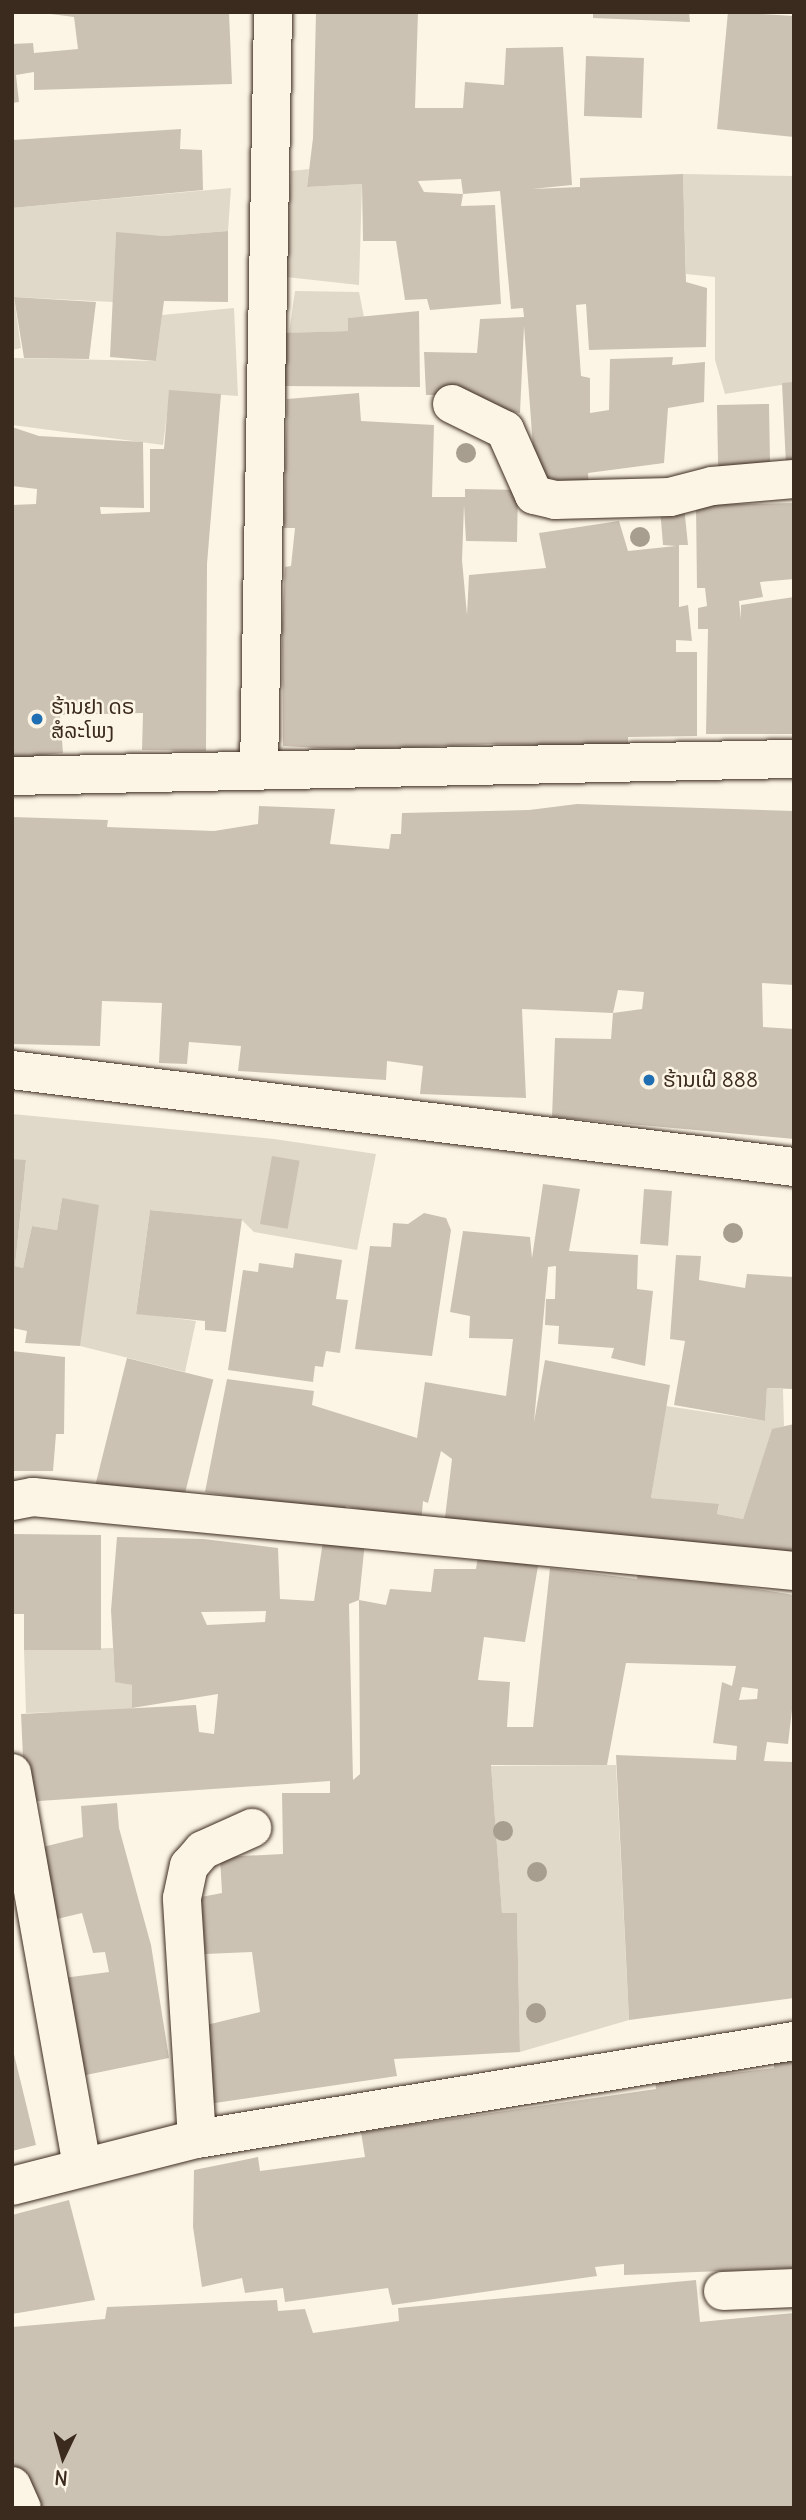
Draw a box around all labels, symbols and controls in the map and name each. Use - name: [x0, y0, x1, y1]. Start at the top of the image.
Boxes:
- place label: ຮ້ານຢາ ດຣ ສໍລະໂພງ: [51, 694, 135, 744]
- marker: ຮ້ານຢາ ດຣ ສໍລະໂພງ: [29, 711, 45, 727]
- place label: ຮ້ານເຝີ 888: [663, 1067, 758, 1093]
- marker: ຮ້ານເຝີ 888: [641, 1072, 657, 1088]
- north arrow: [28, 2422, 98, 2492]
- text: N: [54, 2465, 69, 2490]

